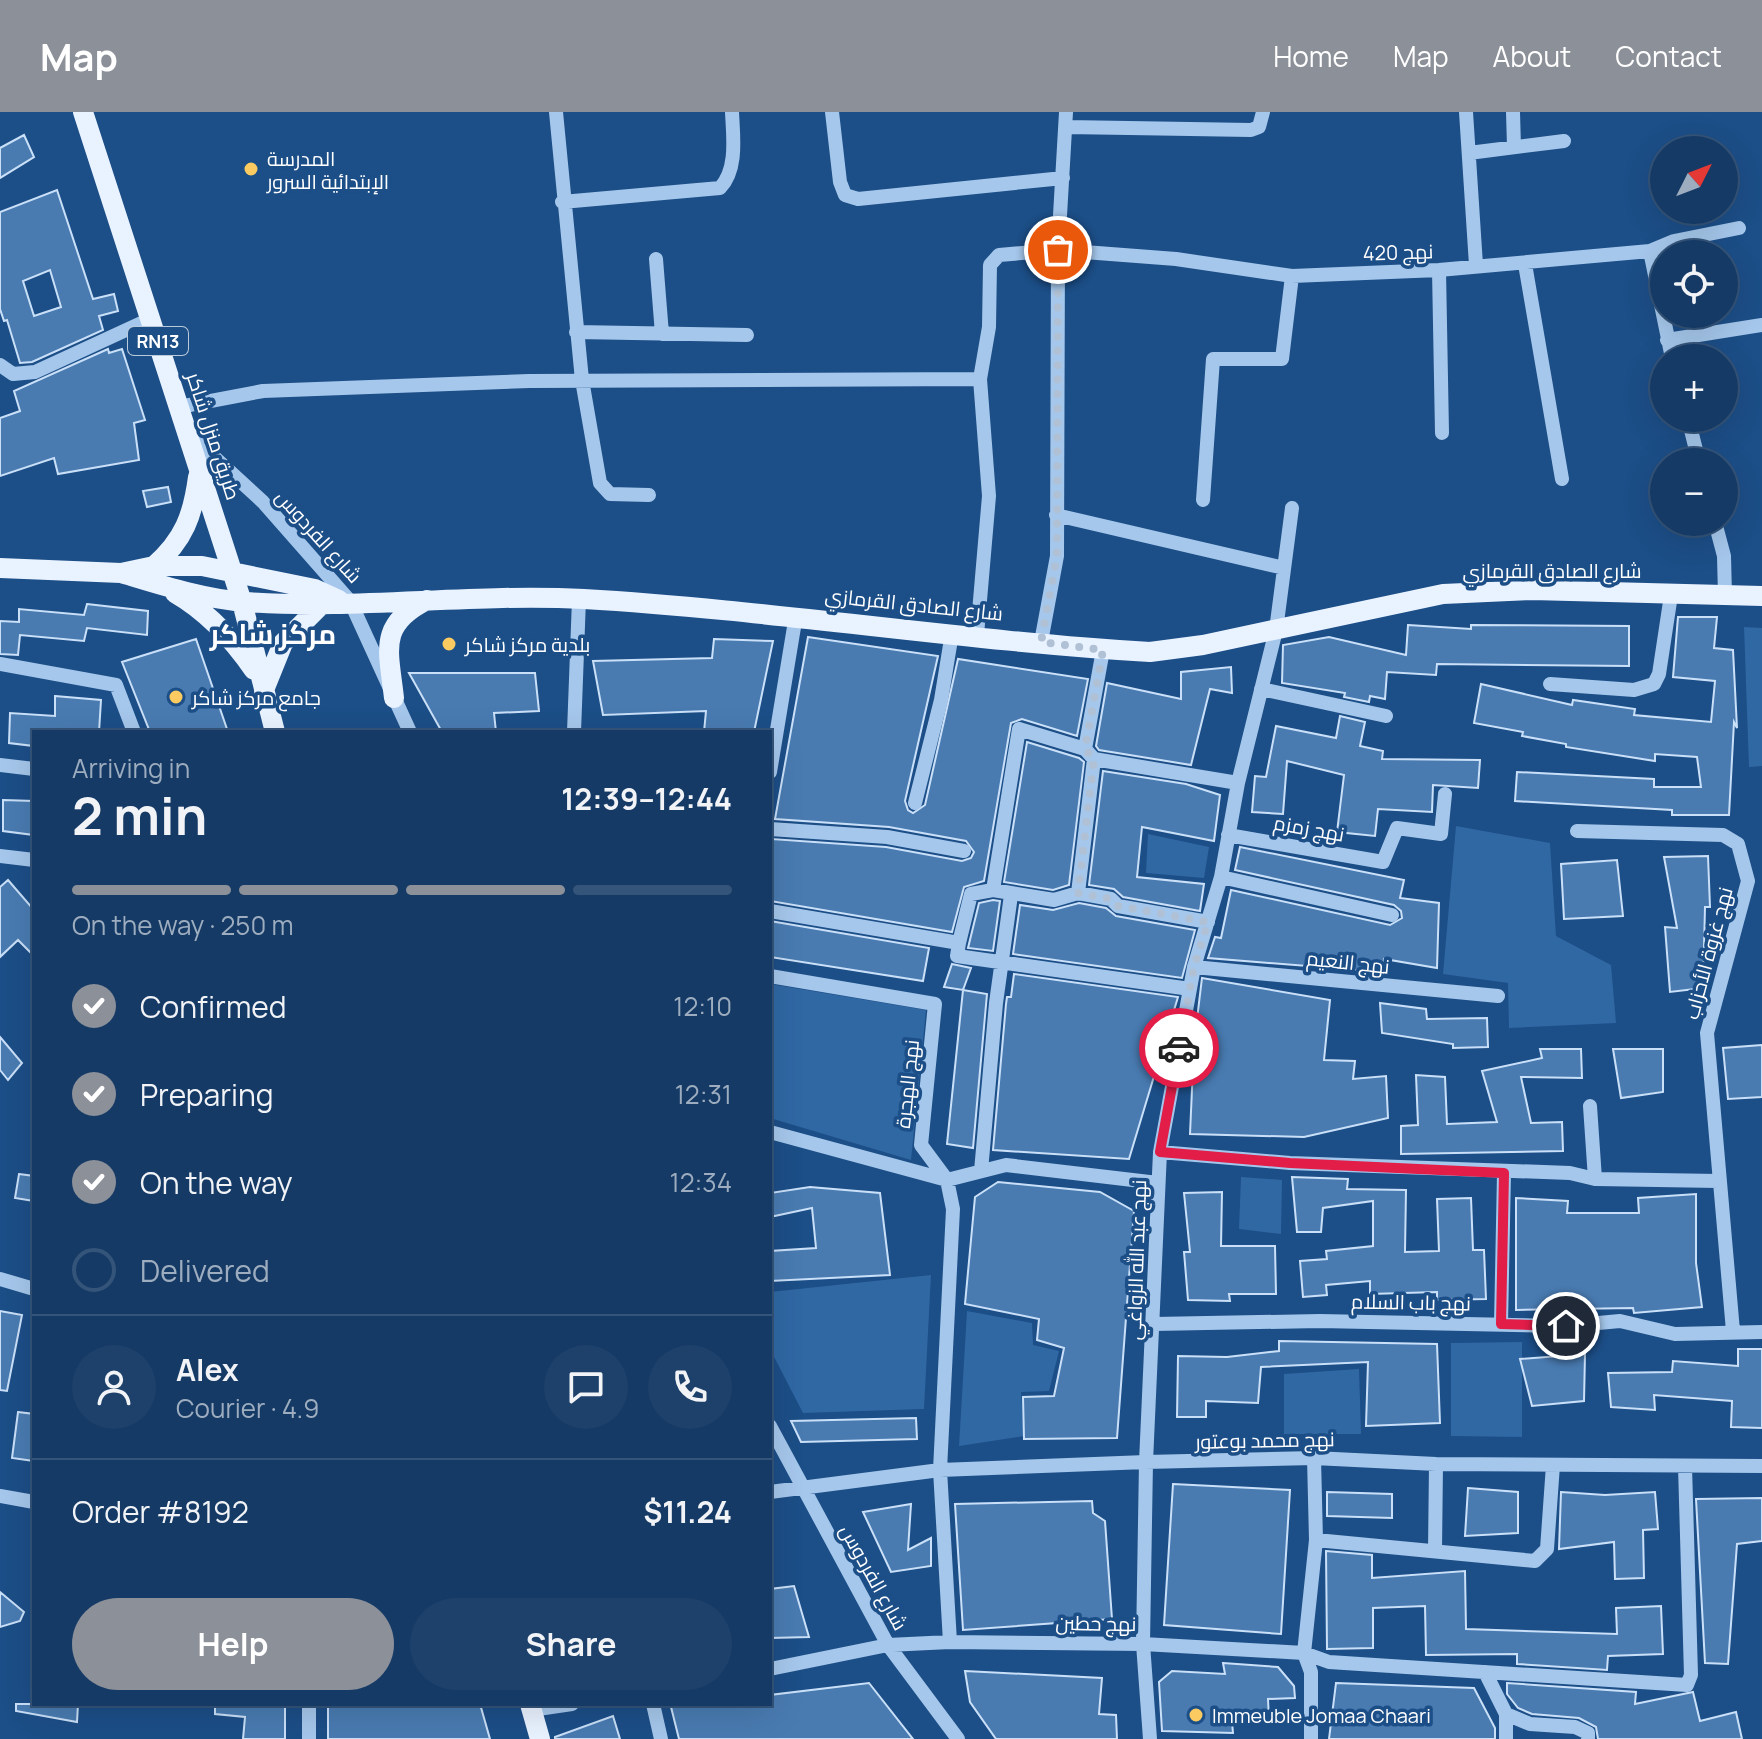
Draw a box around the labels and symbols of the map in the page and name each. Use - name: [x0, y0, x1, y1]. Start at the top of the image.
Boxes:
- north arrow: [1650, 136, 1738, 224]
- place label: المدرسة الإبتدائية السرور: [266, 145, 389, 195]
- marker: المدرسة الإبتدائية السرور: [242, 160, 260, 178]
- pin: [1024, 216, 1092, 284]
- street label: نهج 420: [1362, 237, 1434, 268]
- road number: RN13: [128, 327, 188, 355]
- street label: طريق منزل شاكر: [180, 368, 247, 503]
- street label: شارع الفردوس: [269, 483, 368, 589]
- street label: شارع الصادق القرمازي: [1462, 557, 1642, 587]
- street label: شارع الصادق القرمازي: [823, 581, 1004, 630]
- district label: مركز شاكر: [209, 614, 336, 652]
- place label: بلدية مركز شاكر: [464, 631, 590, 658]
- marker: بلدية مركز شاكر: [440, 635, 458, 653]
- place label: جامع مركز شاكر: [191, 684, 321, 712]
- marker: جامع مركز شاكر: [167, 688, 185, 706]
- street label: نهج زمزم: [1271, 808, 1347, 849]
- street label: نهج غزوة الأحزاب: [1677, 884, 1740, 1022]
- street label: نهج النعيم: [1305, 944, 1391, 981]
- courier: [1139, 1008, 1219, 1088]
- street label: نهج الهجرة: [889, 1038, 926, 1130]
- street label: نهج عبد الله الزواغي: [1120, 1179, 1155, 1341]
- street label: نهج باب السلام: [1351, 1287, 1471, 1318]
- pin: [1532, 1292, 1600, 1360]
- street label: نهج محمد بوعتور: [1194, 1425, 1335, 1456]
- street label: شارع الفردوس: [833, 1519, 914, 1635]
- street label: نهج حطين: [1055, 1609, 1137, 1638]
- place label: Immeuble Jomaa Chaari: [1212, 1702, 1431, 1729]
- marker: Immeuble Jomaa Chaari: [1187, 1706, 1205, 1724]

